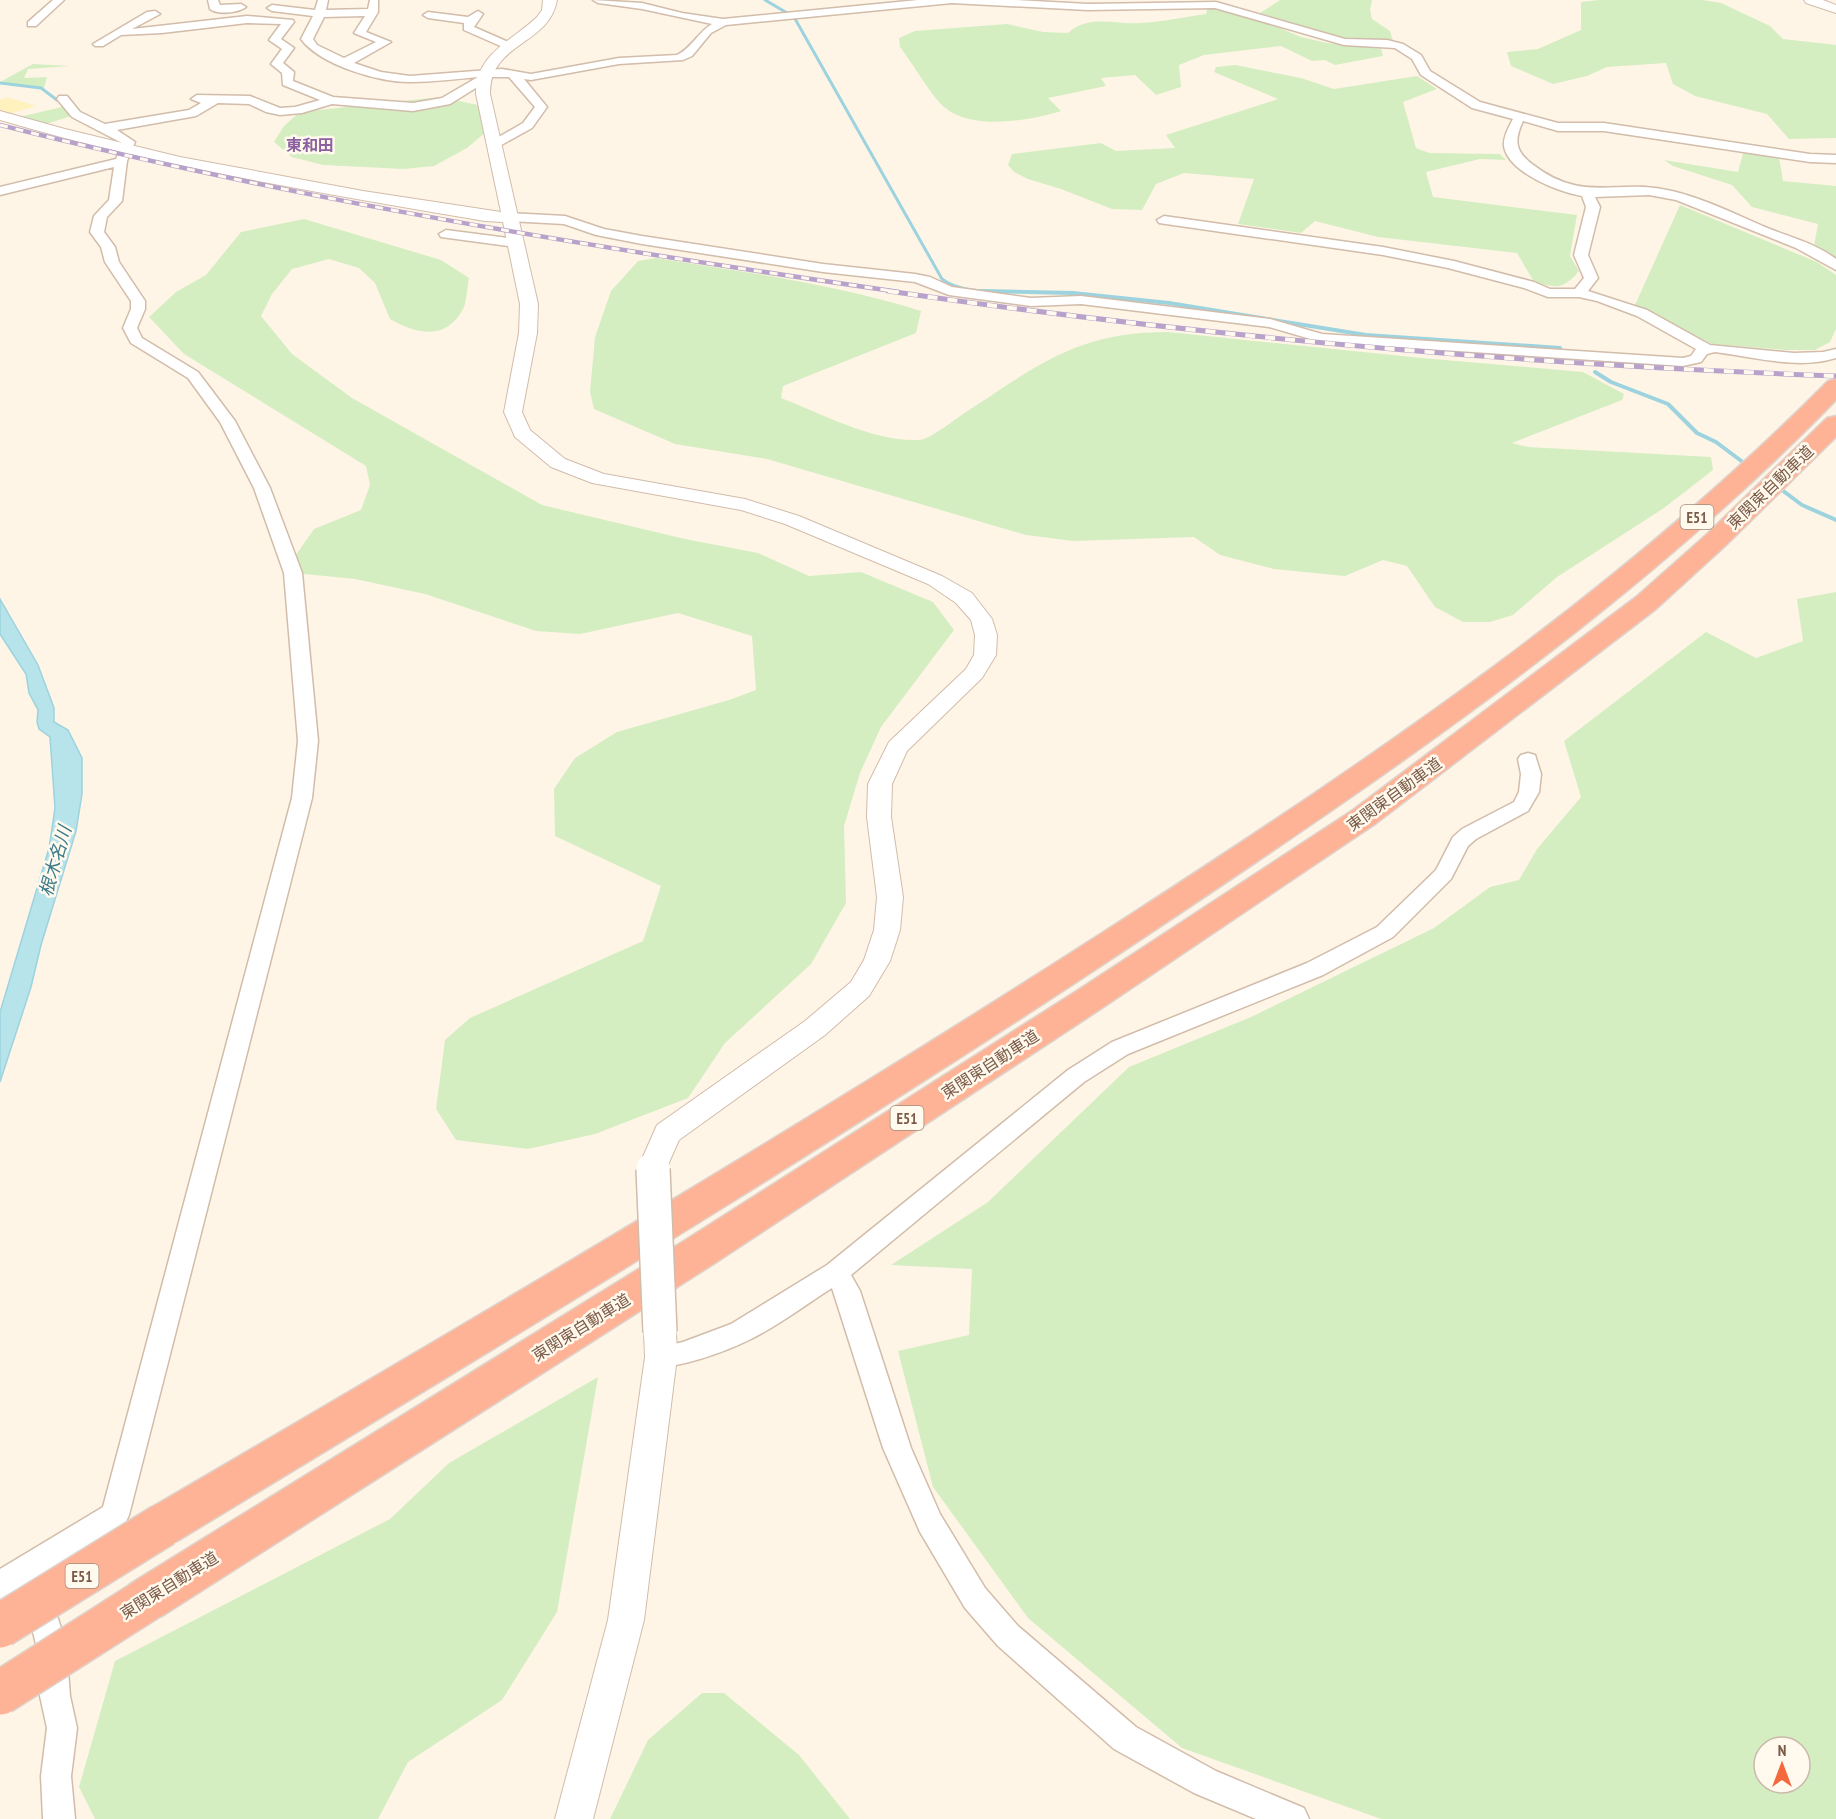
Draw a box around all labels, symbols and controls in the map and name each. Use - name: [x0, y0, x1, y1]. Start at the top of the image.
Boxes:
- district label: 東和田: [286, 135, 334, 155]
- street label: 東関東自動車道: [1723, 441, 1817, 533]
- road number: E51: [1680, 505, 1714, 529]
- street label: 東関東自動車道: [1343, 753, 1445, 835]
- water label: 根木名川: [34, 821, 77, 899]
- street label: 東関東自動車道: [938, 1025, 1042, 1103]
- road number: E51: [890, 1106, 924, 1130]
- street label: 東関東自動車道: [528, 1289, 634, 1365]
- street label: 東関東自動車道: [116, 1547, 222, 1623]
- road number: E51: [66, 1564, 98, 1588]
- north arrow: [1752, 1735, 1812, 1795]
- text: N: [1778, 1740, 1786, 1760]

